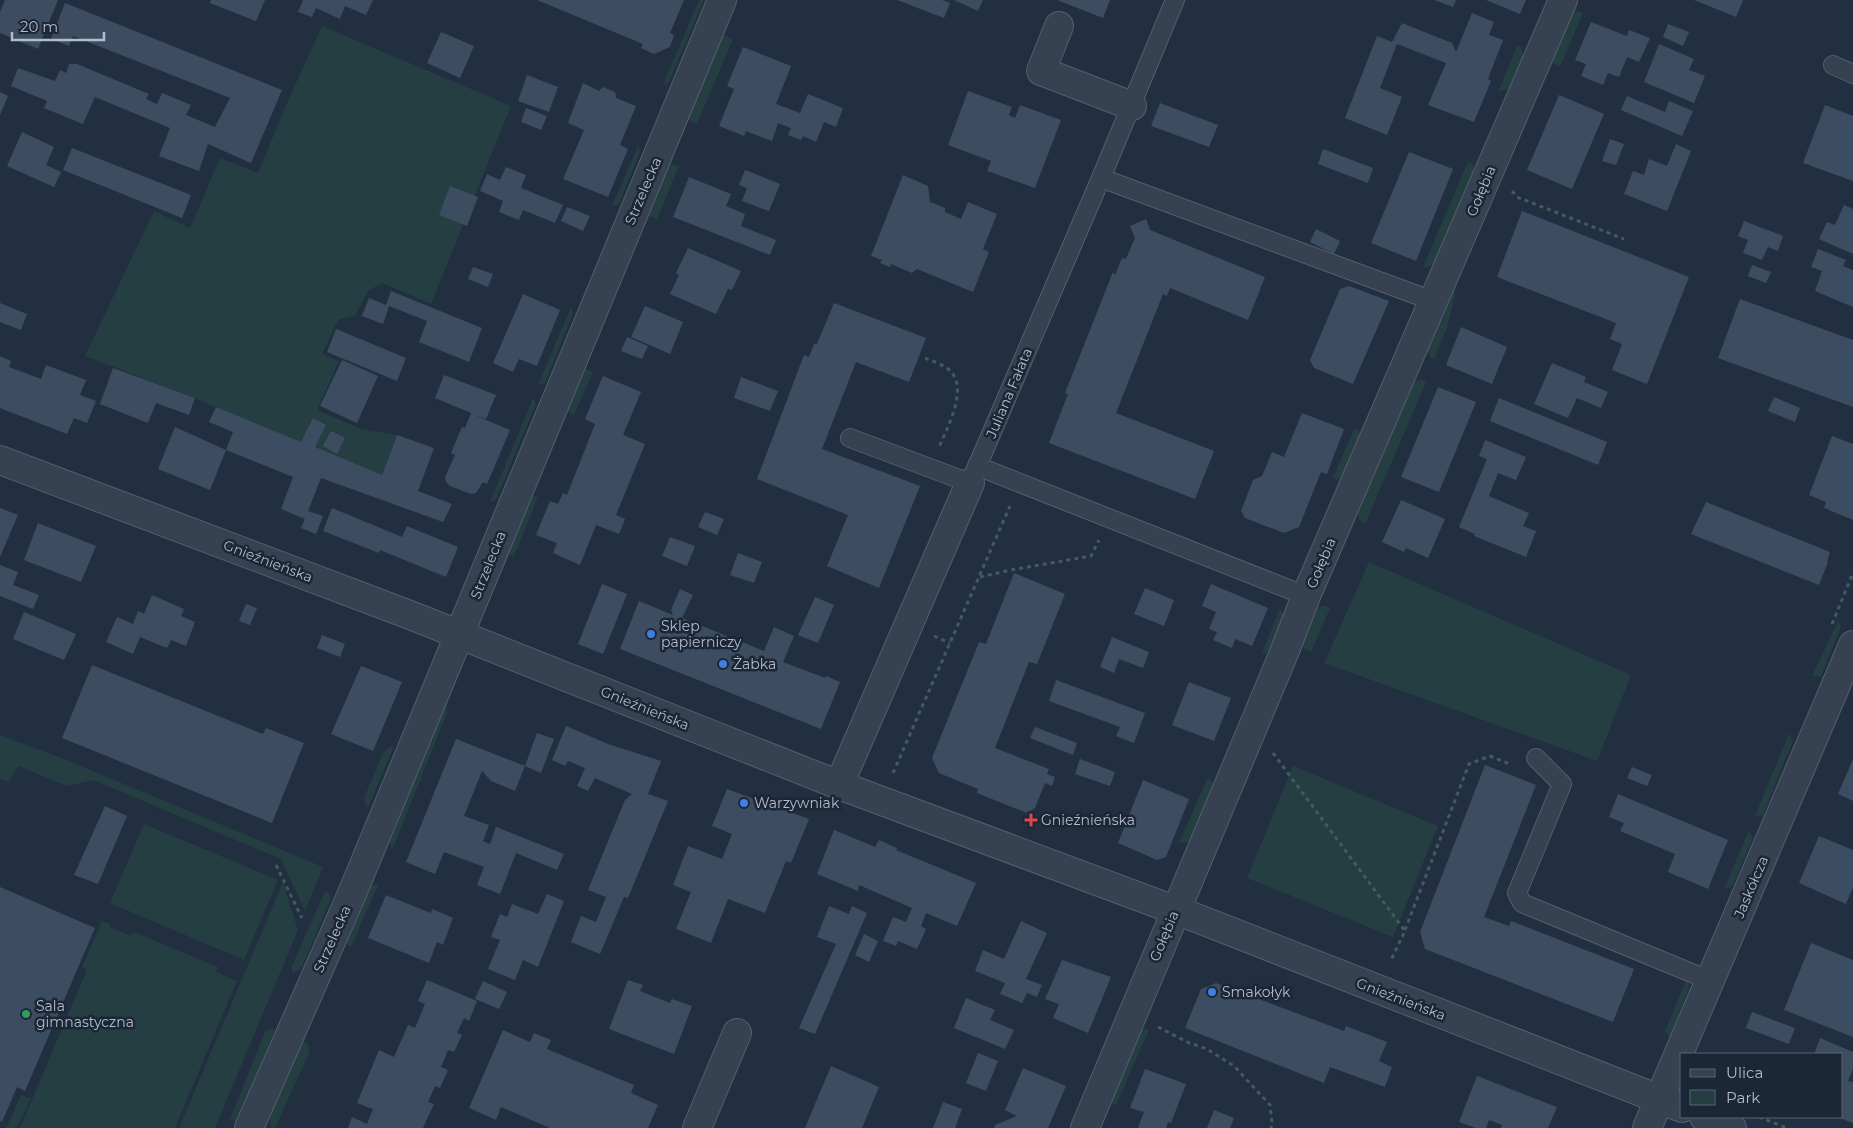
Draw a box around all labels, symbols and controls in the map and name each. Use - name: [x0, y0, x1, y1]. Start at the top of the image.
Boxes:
- scale bar: [12, 10, 105, 42]
- text: 20 m: [20, 17, 58, 36]
- street label: Strzelecka: [621, 154, 665, 228]
- street label: Gołębia: [1462, 163, 1500, 219]
- street label: Juliana Fałata: [982, 345, 1036, 442]
- street label: Strzelecka: [466, 528, 510, 602]
- street label: Gołębia: [1302, 535, 1340, 591]
- street label: Gnieźnieńska: [221, 536, 315, 586]
- place label: Sklep papierniczy: [661, 617, 742, 651]
- marker: Sklep papierniczy: [645, 628, 657, 640]
- place label: Żabka: [733, 655, 776, 673]
- marker: Żabka: [717, 658, 729, 670]
- street label: Gnieźnieńska: [598, 682, 692, 734]
- place label: Warzywniak: [754, 794, 840, 812]
- marker: Warzywniak: [738, 797, 750, 809]
- place label: Gnieźnieńska: [1041, 811, 1135, 829]
- marker: Gnieźnieńska: [1025, 814, 1037, 826]
- street label: Jaskółcza: [1729, 853, 1772, 922]
- street label: Strzelecka: [309, 903, 355, 975]
- street label: Gołębia: [1145, 908, 1183, 964]
- street label: Gnieźnieńska: [1354, 974, 1448, 1024]
- place label: Smakołyk: [1222, 983, 1291, 1001]
- marker: Smakołyk: [1206, 986, 1218, 998]
- place label: Sala gimnastyczna: [36, 997, 134, 1031]
- marker: Sala gimnastyczna: [20, 1008, 32, 1020]
- legend: [1680, 1053, 1843, 1118]
- text: Ulica: [1726, 1063, 1763, 1082]
- text: Park: [1726, 1088, 1760, 1107]

